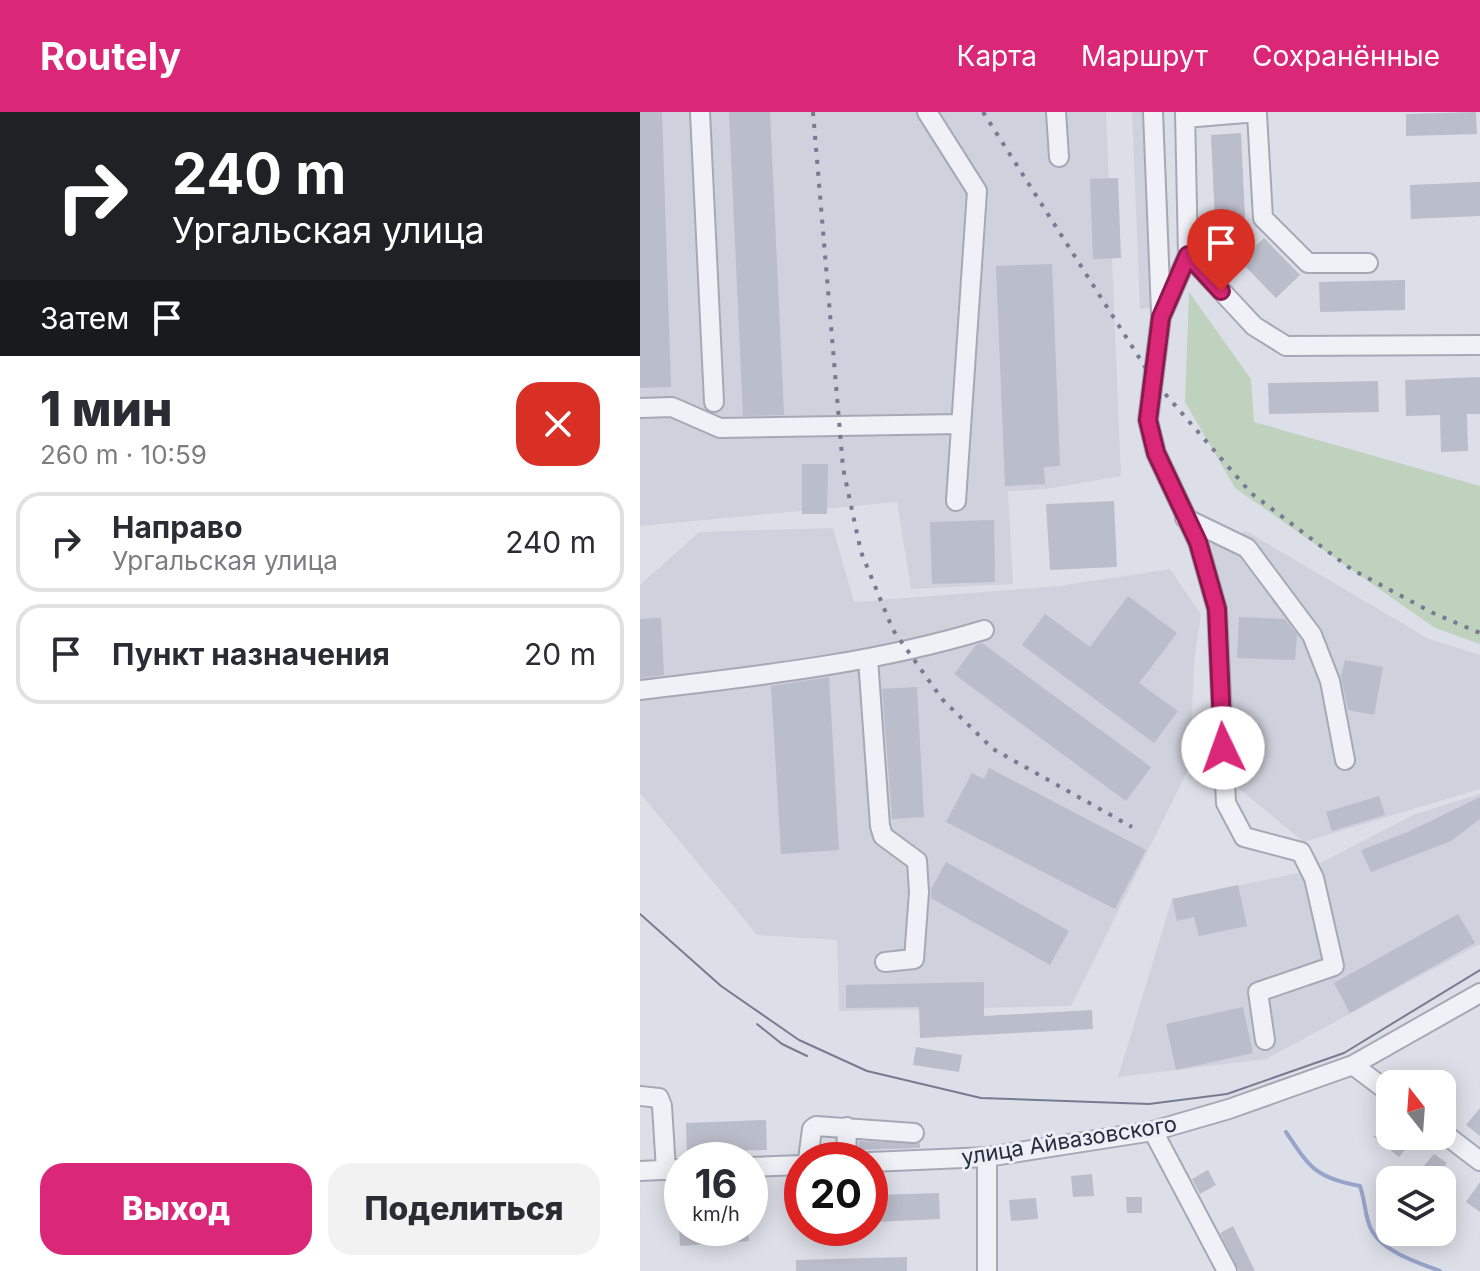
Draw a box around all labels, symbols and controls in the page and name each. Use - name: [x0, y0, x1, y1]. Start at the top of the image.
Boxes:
- text: Routely: [40, 33, 181, 79]
- text: Карта: [957, 39, 1037, 73]
- text: Маршрут: [1081, 39, 1208, 73]
- text: Сохранённые: [1252, 39, 1440, 73]
- text: 240 m: [172, 140, 346, 208]
- icon: right: [40, 144, 144, 248]
- text: Ургальская улица: [172, 208, 485, 252]
- pin: [1187, 209, 1255, 291]
- icon: arrive: [1199, 221, 1243, 265]
- icon: arrive: [145, 296, 189, 340]
- text: Затем: [40, 300, 129, 336]
- text: 1 мин: [40, 379, 172, 438]
- button: close: [516, 382, 600, 466]
- text: 260 m · 10:59: [40, 439, 207, 470]
- text: Направо: [112, 509, 243, 545]
- icon: right: [44, 520, 88, 564]
- text: 240 m: [505, 524, 596, 560]
- text: Ургальская улица: [112, 545, 338, 576]
- icon: arrive: [44, 632, 88, 676]
- text: Пункт назначения: [112, 636, 390, 672]
- text: 20 m: [524, 636, 596, 672]
- position arrow: [1181, 706, 1265, 790]
- north arrow: [1376, 1070, 1456, 1150]
- map controls: [1376, 1070, 1456, 1246]
- street label: улица Айвазовского: [959, 1110, 1179, 1170]
- speed limit sign: 20: [784, 1142, 888, 1246]
- text: 16: [694, 1159, 738, 1208]
- button: Выход: [40, 1163, 312, 1255]
- button: Поделиться: [328, 1163, 600, 1255]
- button: layers: [1376, 1166, 1456, 1246]
- text: km/h: [692, 1202, 740, 1226]

